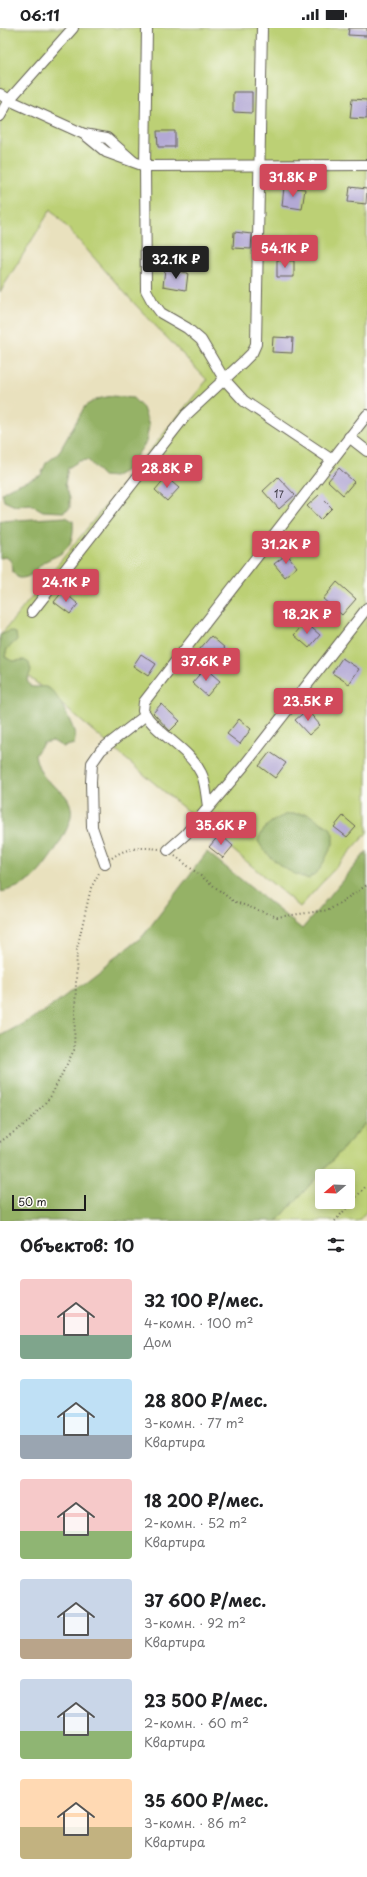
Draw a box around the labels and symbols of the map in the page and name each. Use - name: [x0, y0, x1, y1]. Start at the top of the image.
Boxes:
- pin: 31.8K ₽: [256, 164, 330, 198]
- pin: 54.1K ₽: [248, 235, 322, 269]
- pin: 32.1K ₽: [139, 246, 213, 280]
- pin: 28.8K ₽: [130, 455, 204, 489]
- house number: 17: [274, 486, 285, 501]
- pin: 31.2K ₽: [249, 531, 323, 565]
- pin: 24.1K ₽: [29, 569, 103, 603]
- pin: 18.2K ₽: [270, 601, 344, 635]
- pin: 37.6K ₽: [169, 648, 243, 682]
- pin: 23.5K ₽: [271, 688, 345, 722]
- pin: 35.6K ₽: [184, 812, 258, 846]
- north arrow: [315, 1169, 355, 1209]
- scale bar: [12, 1193, 86, 1212]

